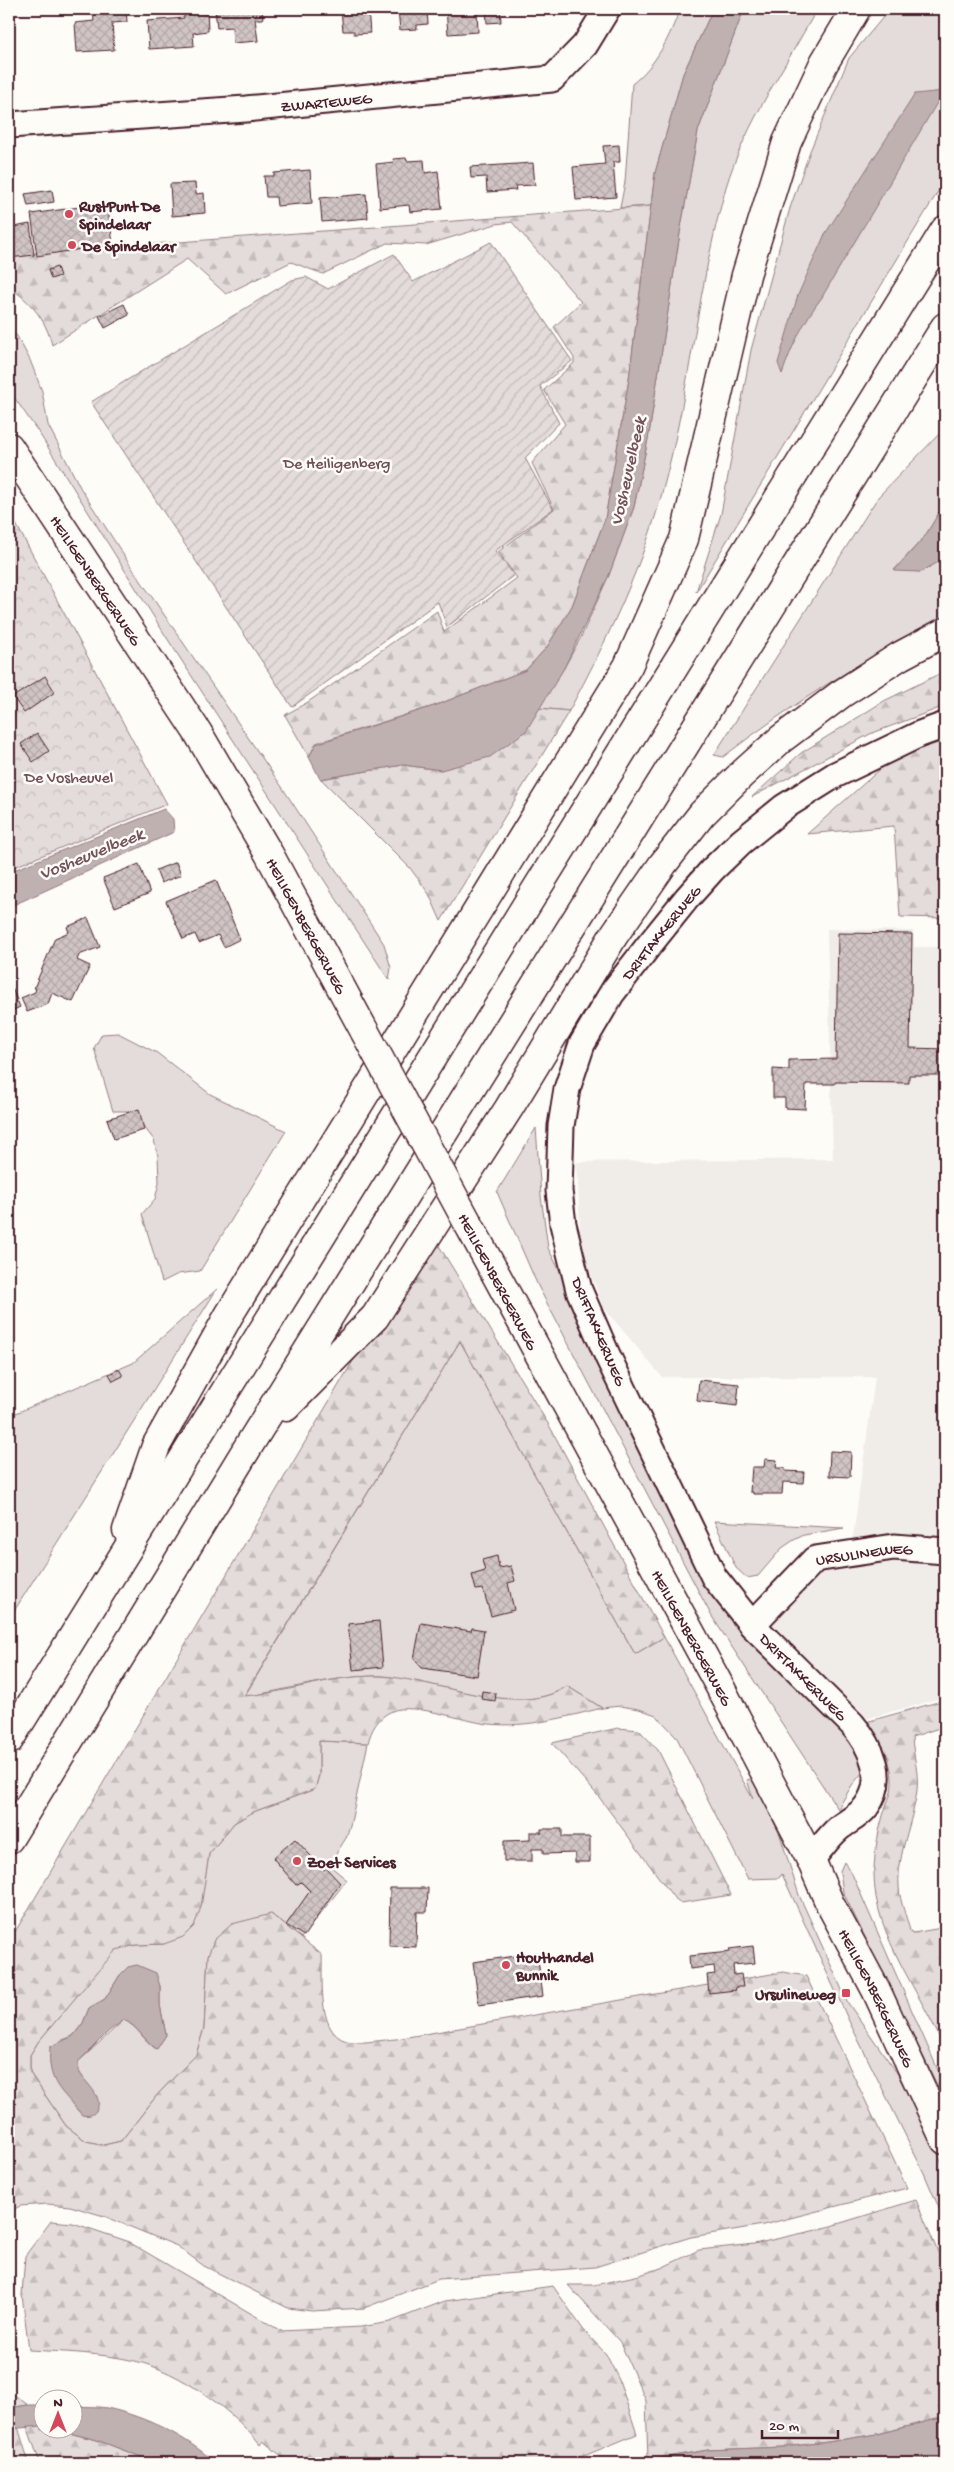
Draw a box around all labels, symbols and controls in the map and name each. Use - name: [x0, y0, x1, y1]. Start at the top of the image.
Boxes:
- street label: ZWARTEWEG: [280, 91, 374, 119]
- place label: RustPunt De Spindelaar: [78, 199, 161, 236]
- marker: RustPunt De Spindelaar: [63, 208, 75, 220]
- marker: De Spindelaar: [66, 239, 78, 251]
- place label: De Spindelaar: [80, 239, 178, 258]
- water label: Vosheuvelbeek: [607, 413, 653, 528]
- park label: De Heiligenberg: [283, 456, 390, 475]
- street label: HEILIGENBERGERWEG: [44, 513, 144, 651]
- park label: De Vosheuvel: [24, 770, 113, 789]
- water label: Vosheuvelbeek: [37, 824, 149, 886]
- street label: HEILIGENBERGERWEG: [260, 856, 349, 999]
- street label: DRIFTAKKERWEG: [619, 882, 707, 986]
- street label: HEILIGENBERGERWEG: [452, 1211, 540, 1355]
- street label: DRIFTAKKERWEG: [565, 1274, 629, 1390]
- street label: URSULINEWEG: [815, 1541, 914, 1572]
- street label: HEILIGENBERGERWEG: [645, 1568, 735, 1711]
- street label: DRIFTAKKERWEG: [753, 1630, 850, 1727]
- marker: Zoet Services: [291, 1855, 303, 1867]
- place label: Zoet Services: [307, 1855, 397, 1874]
- street label: HEILIGENBERGERWEG: [832, 1927, 917, 2072]
- place label: Houthandel Bunnik: [515, 1950, 594, 1987]
- marker: Houthandel Bunnik: [500, 1959, 512, 1971]
- place label: Ursulineweg: [755, 1987, 836, 2006]
- marker: Ursulineweg: [840, 1987, 852, 1999]
- north arrow: [32, 2390, 82, 2440]
- text: N: [53, 2395, 63, 2412]
- scale bar: [762, 2407, 838, 2439]
- text: 20 m: [769, 2418, 799, 2436]

